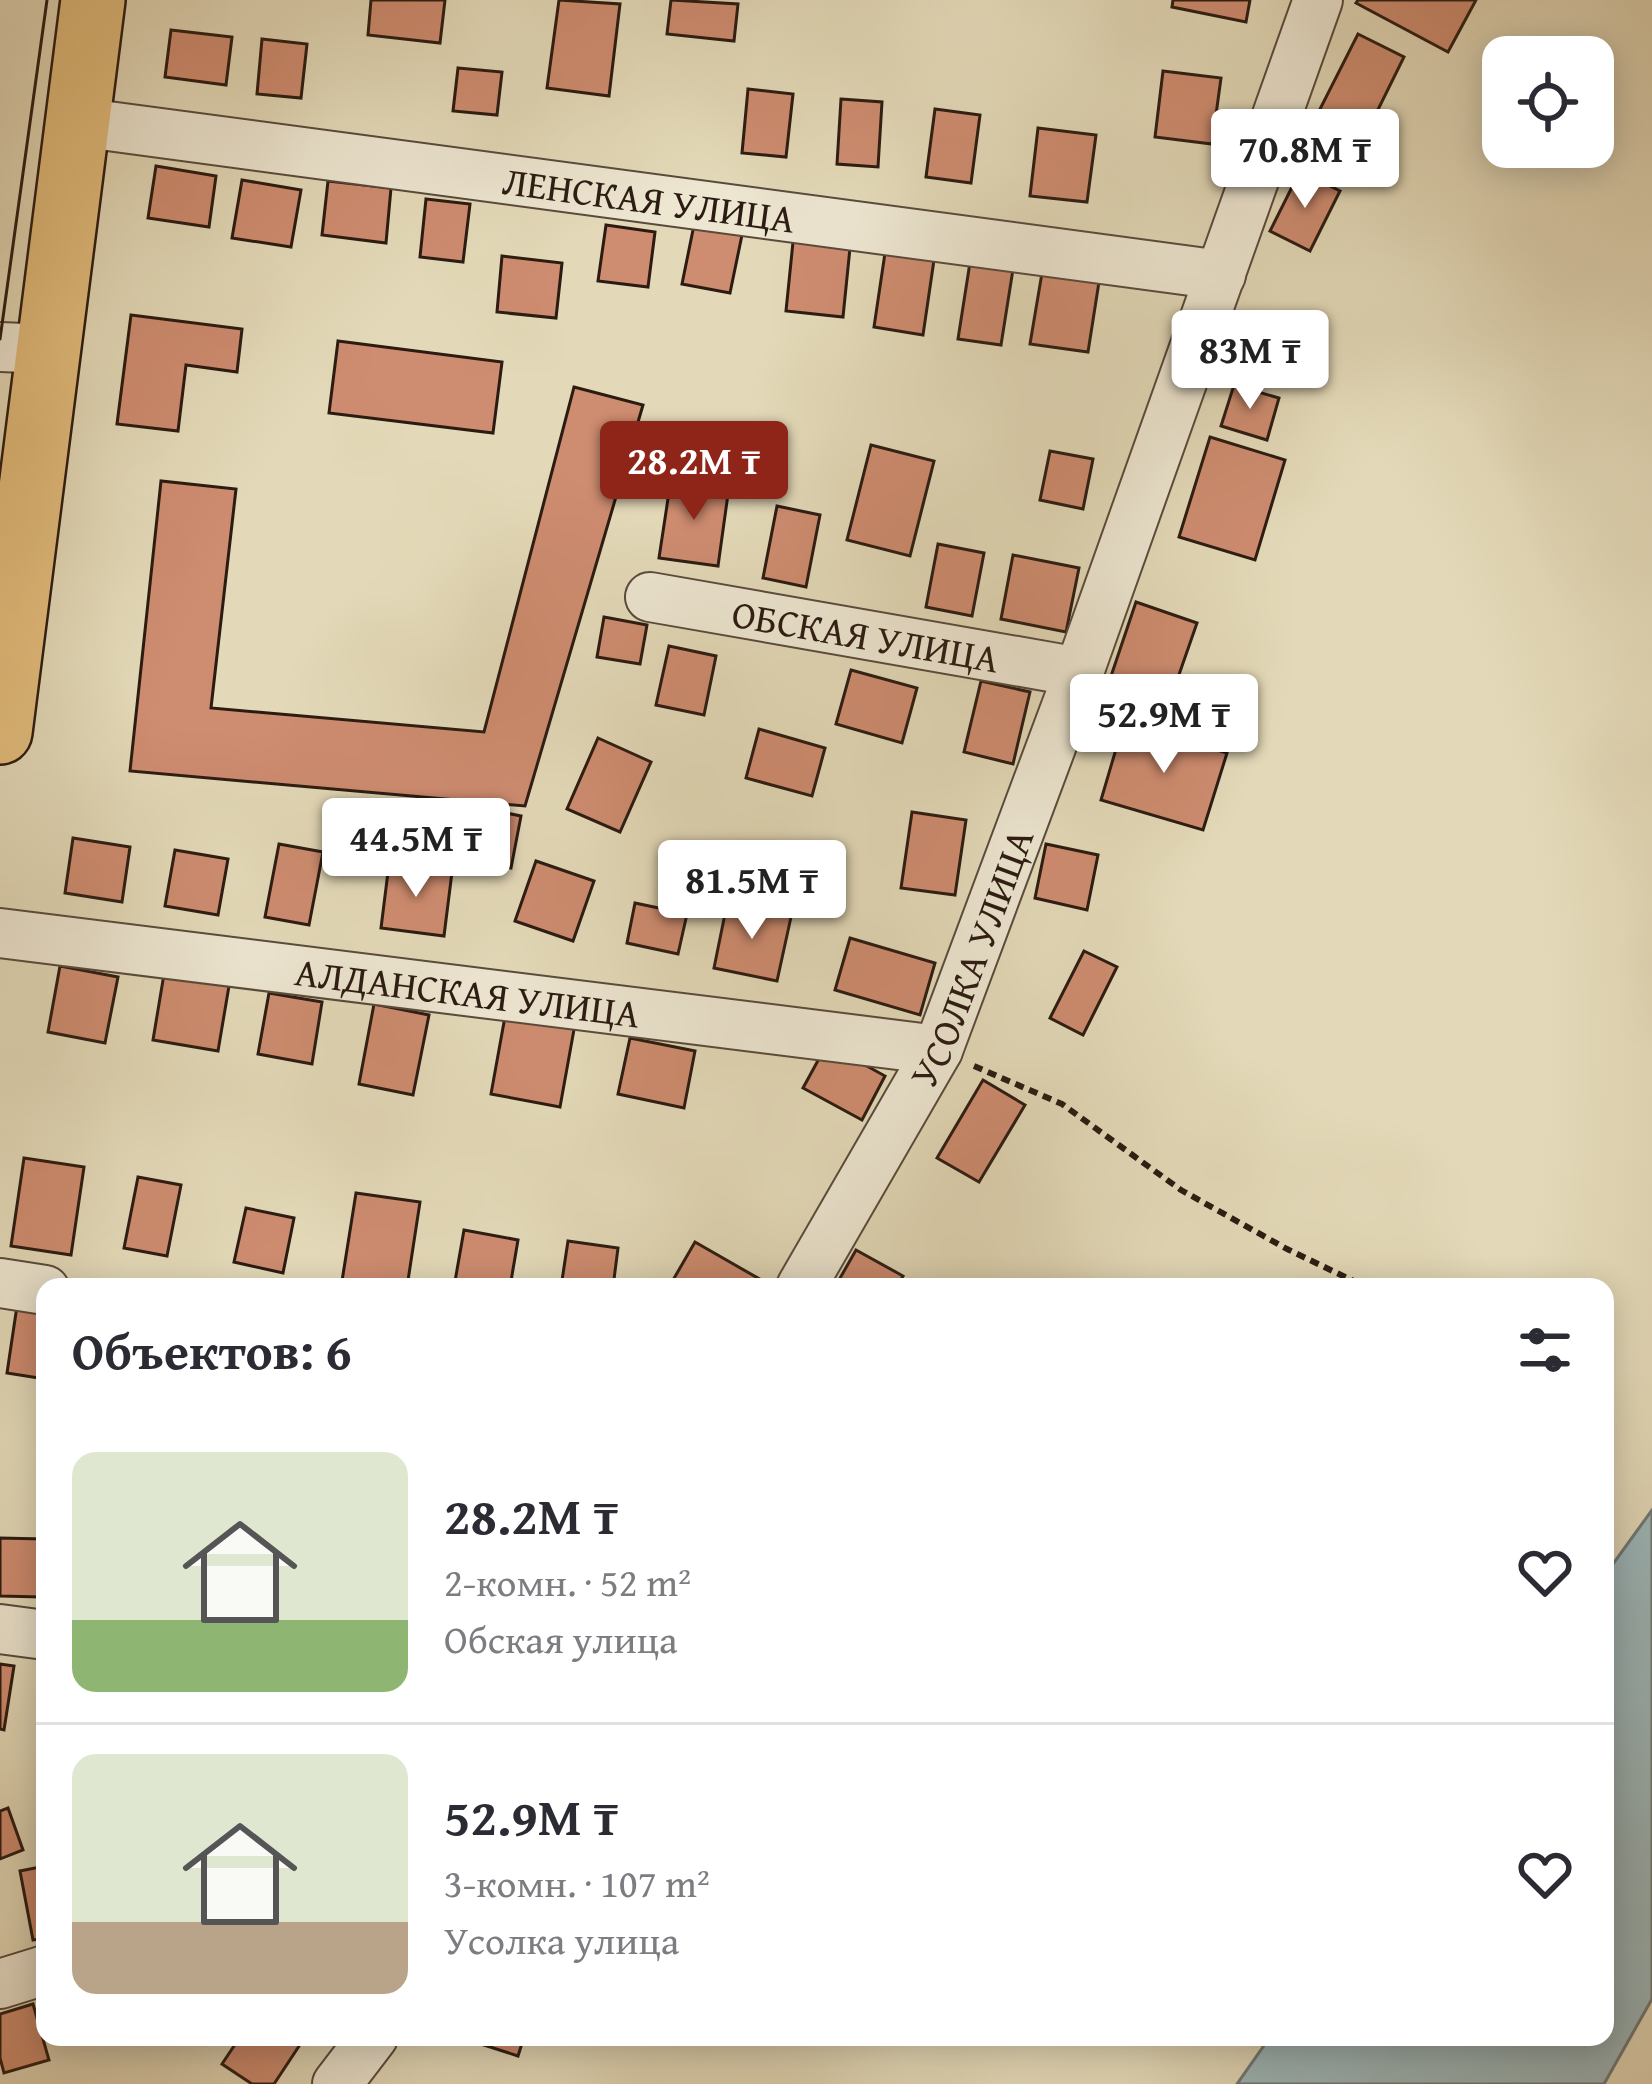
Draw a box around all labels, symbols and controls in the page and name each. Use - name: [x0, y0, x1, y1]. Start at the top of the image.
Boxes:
- map controls: [1482, 36, 1614, 168]
- button: locate: [1482, 36, 1614, 168]
- pin: 70.8M ₸: [1194, 109, 1416, 211]
- text: 70.8M ₸: [1238, 119, 1372, 176]
- street label: ЛЕНСКАЯ УЛИЦА: [499, 151, 799, 246]
- pin: 83M ₸: [1166, 310, 1334, 412]
- text: 83M ₸: [1199, 320, 1301, 377]
- pin: 28.2M ₸: [583, 421, 805, 523]
- text: 28.2M ₸: [627, 431, 761, 488]
- street label: ОБСКАЯ УЛИЦА: [728, 583, 1004, 686]
- pin: 52.9M ₸: [1053, 674, 1275, 776]
- text: 52.9M ₸: [1097, 684, 1231, 741]
- pin: 44.5M ₸: [305, 798, 527, 900]
- text: 44.5M ₸: [349, 808, 483, 865]
- street label: УСОЛКА УЛИЦА: [894, 820, 1047, 1097]
- pin: 81.5M ₸: [641, 840, 863, 942]
- text: 81.5M ₸: [685, 850, 819, 907]
- street label: АЛДАНСКАЯ УЛИЦА: [292, 942, 643, 1041]
- text: Объектов: 6: [72, 1313, 352, 1388]
- icon: filters: [1512, 1317, 1578, 1383]
- text: 28.2M ₸: [444, 1478, 619, 1553]
- icon: home: [168, 1500, 312, 1644]
- icon: heart: [1512, 1539, 1578, 1605]
- text: 2-комн. · 52 m²: [444, 1553, 691, 1610]
- text: Обская улица: [444, 1610, 678, 1667]
- text: 52.9M ₸: [444, 1779, 619, 1854]
- icon: home: [168, 1802, 312, 1946]
- icon: heart: [1512, 1841, 1578, 1907]
- text: 3-комн. · 107 m²: [444, 1854, 710, 1911]
- text: Усолка улица: [444, 1911, 679, 1968]

